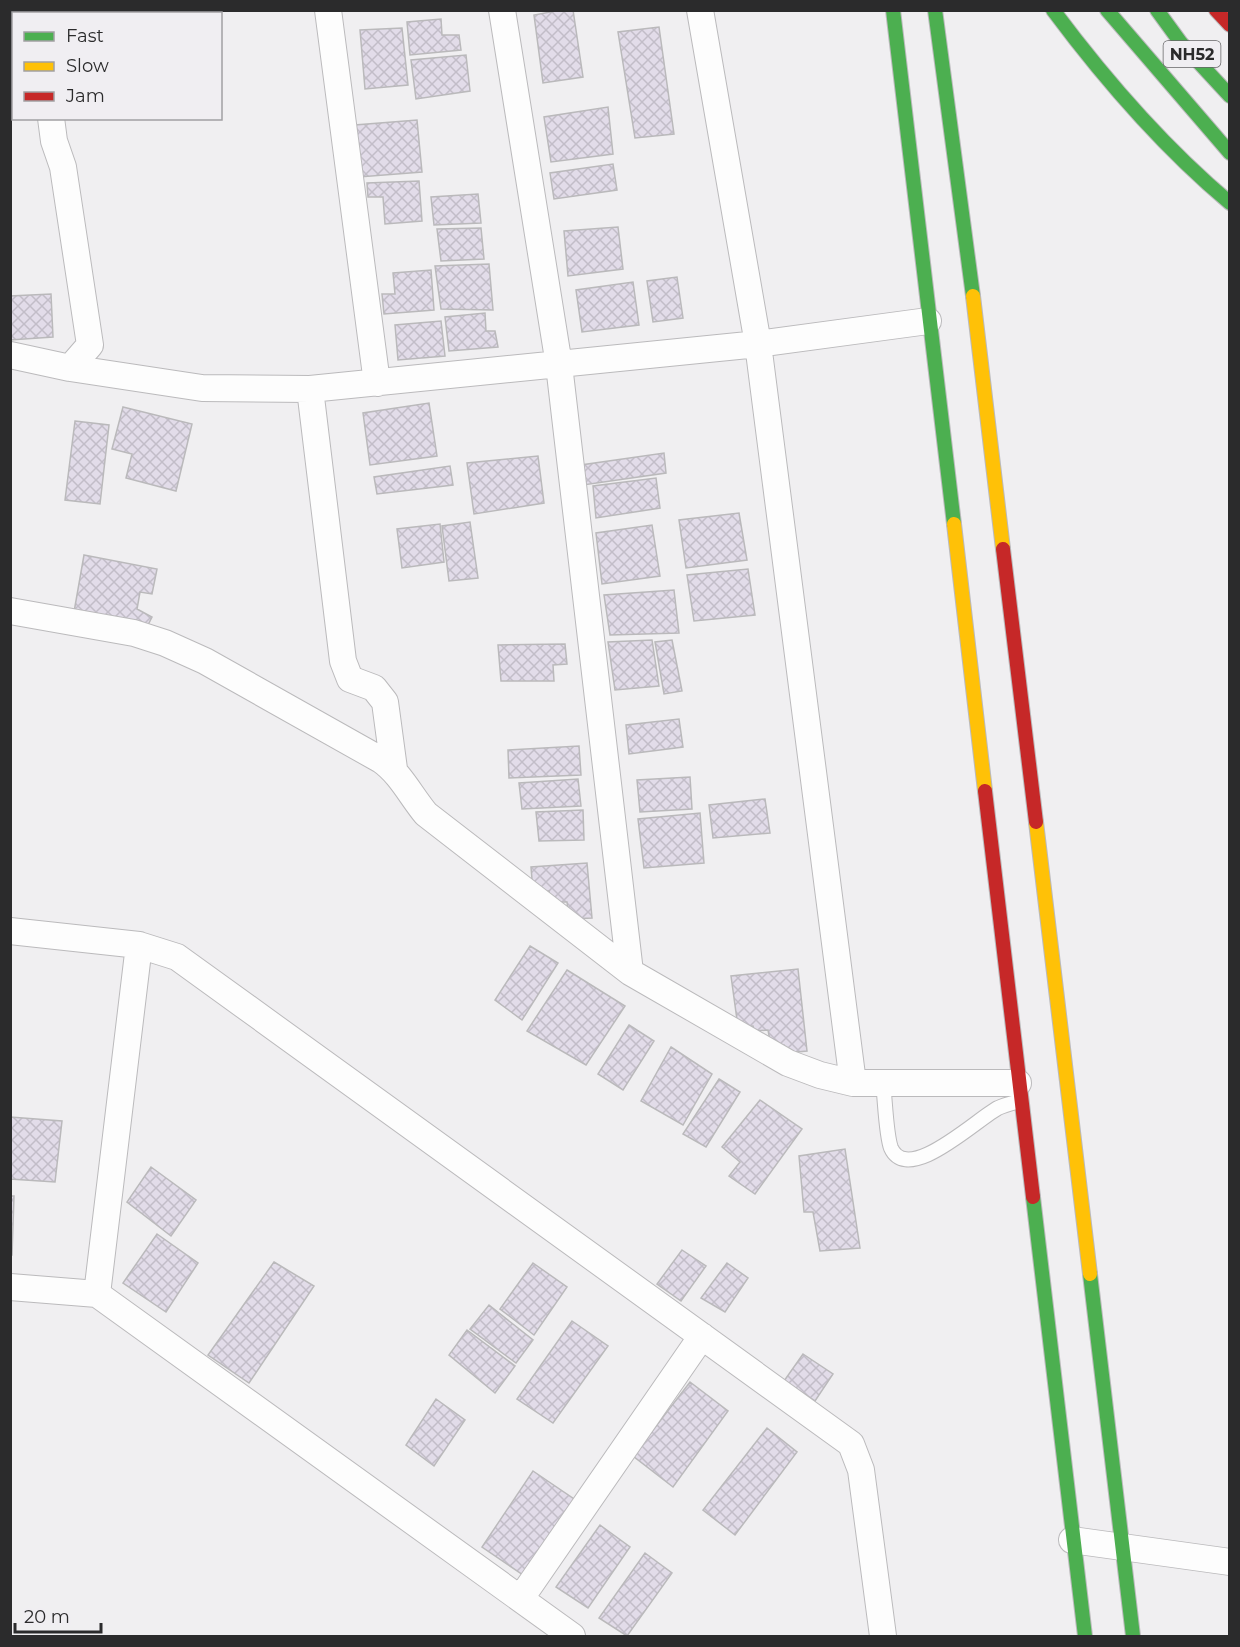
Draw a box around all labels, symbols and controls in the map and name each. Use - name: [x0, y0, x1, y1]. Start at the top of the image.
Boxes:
- legend: [12, 12, 222, 120]
- text: Fast: [66, 25, 104, 47]
- road number: NH52: [1164, 41, 1220, 67]
- text: Slow: [66, 55, 109, 77]
- text: Jam: [65, 85, 105, 107]
- scale bar: [15, 1596, 100, 1634]
- text: 20 m: [24, 1606, 70, 1628]

